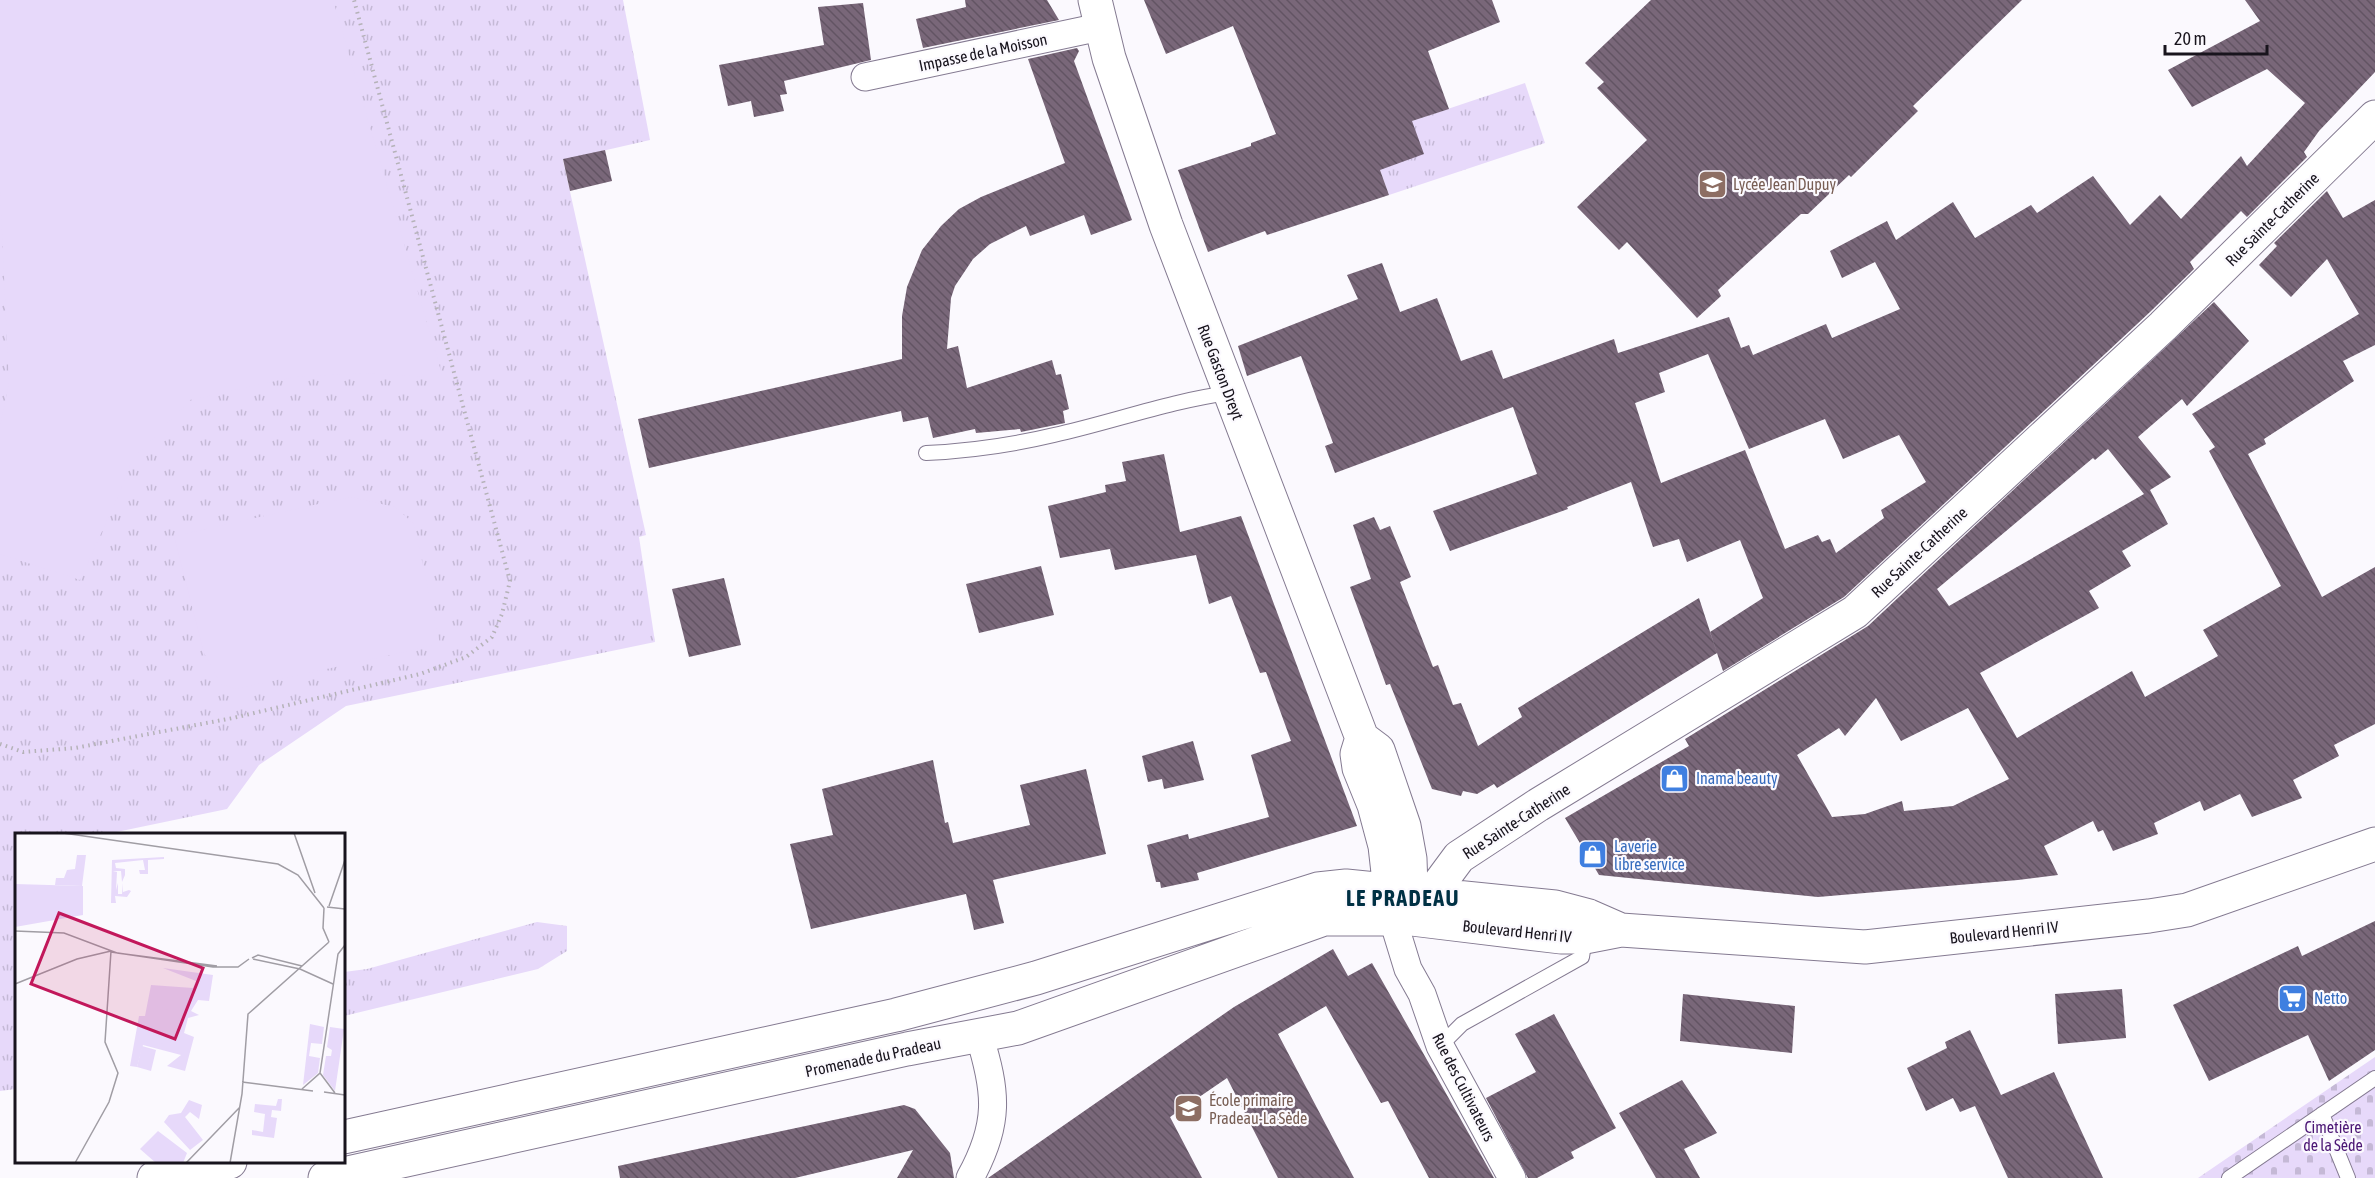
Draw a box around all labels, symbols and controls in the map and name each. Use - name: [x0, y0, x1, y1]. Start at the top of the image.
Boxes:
- scale bar: [2165, 18, 2267, 56]
- text: 20 m: [2174, 28, 2206, 49]
- street label: Impasse de la Moisson: [917, 30, 1049, 75]
- school or university icon: Lycée Jean Dupuy: [1696, 168, 1728, 200]
- street label: Rue Sainte-Catherine: [2222, 169, 2322, 269]
- place label: Lycée Jean Dupuy: [1733, 175, 1836, 194]
- street label: Rue Gaston Dreyt: [1194, 322, 1248, 423]
- street label: Rue Sainte-Catherine: [1867, 503, 1971, 601]
- shop icon: Inama beauty: [1659, 762, 1691, 794]
- place label: Inama beauty: [1696, 769, 1778, 788]
- street label: Rue Sainte-Catherine: [1459, 780, 1573, 862]
- inset map: [15, 833, 345, 1163]
- place label: Laverie libre service: [1614, 837, 1685, 873]
- shop icon: Laverie libre service: [1577, 839, 1609, 871]
- district label: LE PRADEAU: [1346, 885, 1460, 911]
- street label: Boulevard Henri IV: [1462, 916, 1572, 946]
- street label: Boulevard Henri IV: [1949, 917, 2059, 947]
- supermarket icon: Netto: [2277, 982, 2309, 1014]
- place label: Netto: [2314, 989, 2347, 1007]
- street label: Rue des Cultivateurs: [1429, 1030, 1499, 1144]
- street label: Promenade du Pradeau: [803, 1034, 943, 1080]
- place label: École primaire Pradeau-La Sède: [1209, 1091, 1307, 1127]
- school or university icon: École primaire Pradeau-La Sède: [1172, 1093, 1204, 1125]
- park label: Cimetière de la Sède: [2303, 1118, 2363, 1154]

